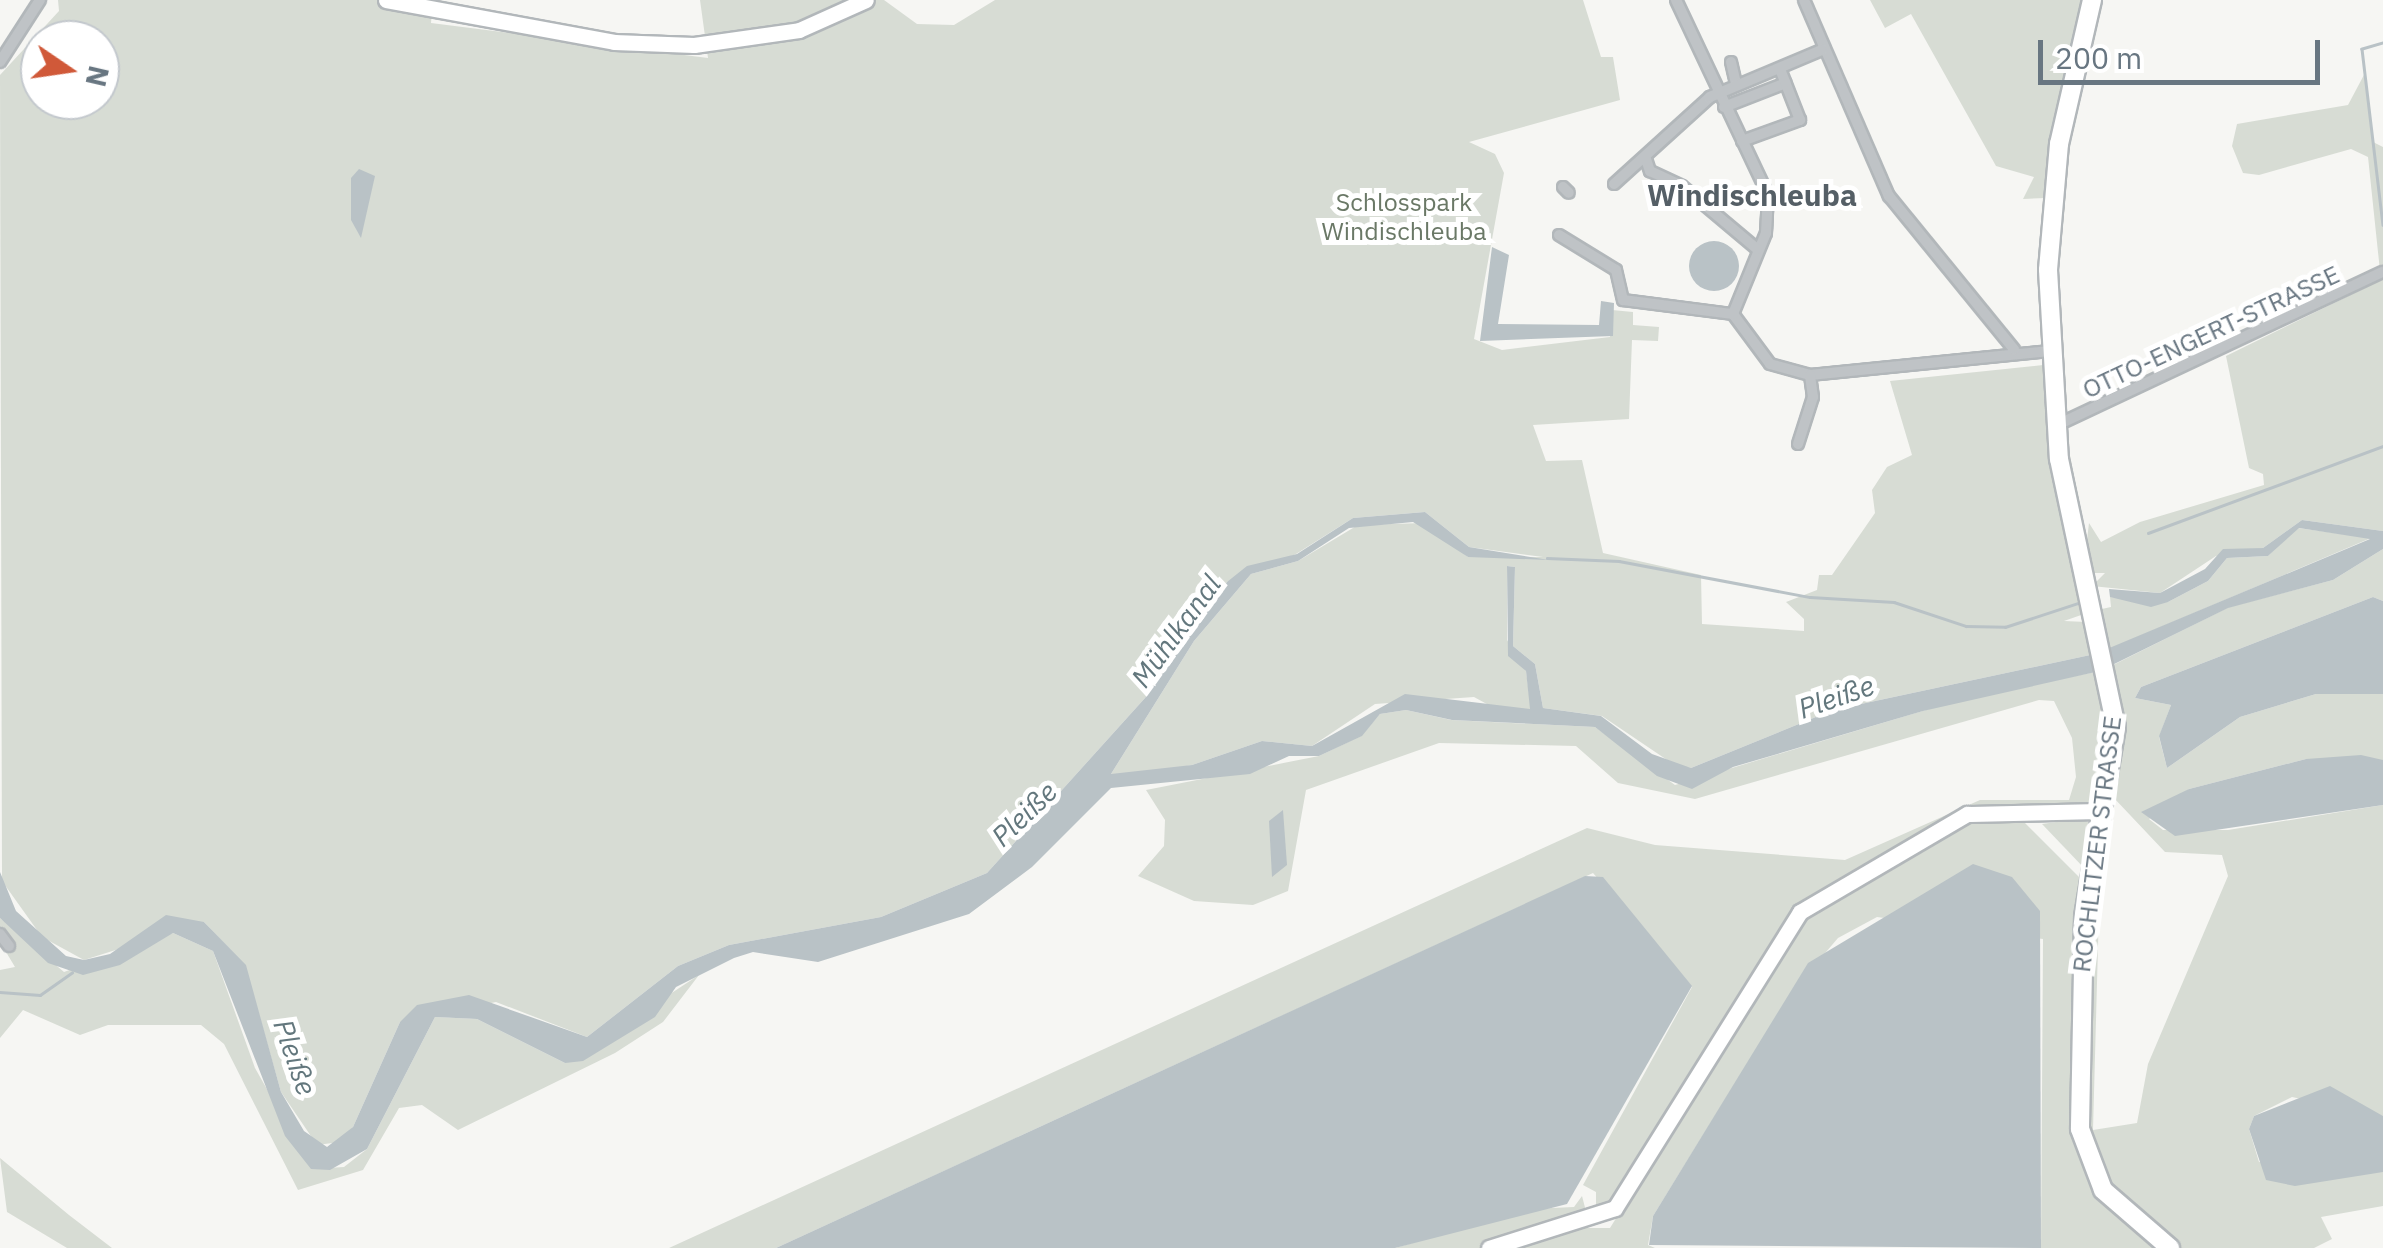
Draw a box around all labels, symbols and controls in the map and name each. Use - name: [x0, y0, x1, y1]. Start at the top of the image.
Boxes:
- north arrow: [20, 20, 120, 120]
- scale bar: [2043, 20, 2326, 82]
- text: 200 m: [2055, 38, 2142, 77]
- text: N: [77, 62, 118, 90]
- district label: Windischleuba: [1647, 177, 1857, 213]
- park label: Schlosspark Windischleuba: [1322, 188, 1486, 247]
- street label: OTTO-ENGERT-STRASSE: [2078, 259, 2344, 405]
- water label: Mühlkanal: [1124, 568, 1228, 694]
- water label: Pleiße: [1794, 668, 1878, 726]
- street label: ROCHLITZER STRASSE: [2066, 714, 2128, 974]
- water label: Pleiße: [984, 775, 1064, 853]
- water label: Pleiße: [266, 1015, 324, 1099]

